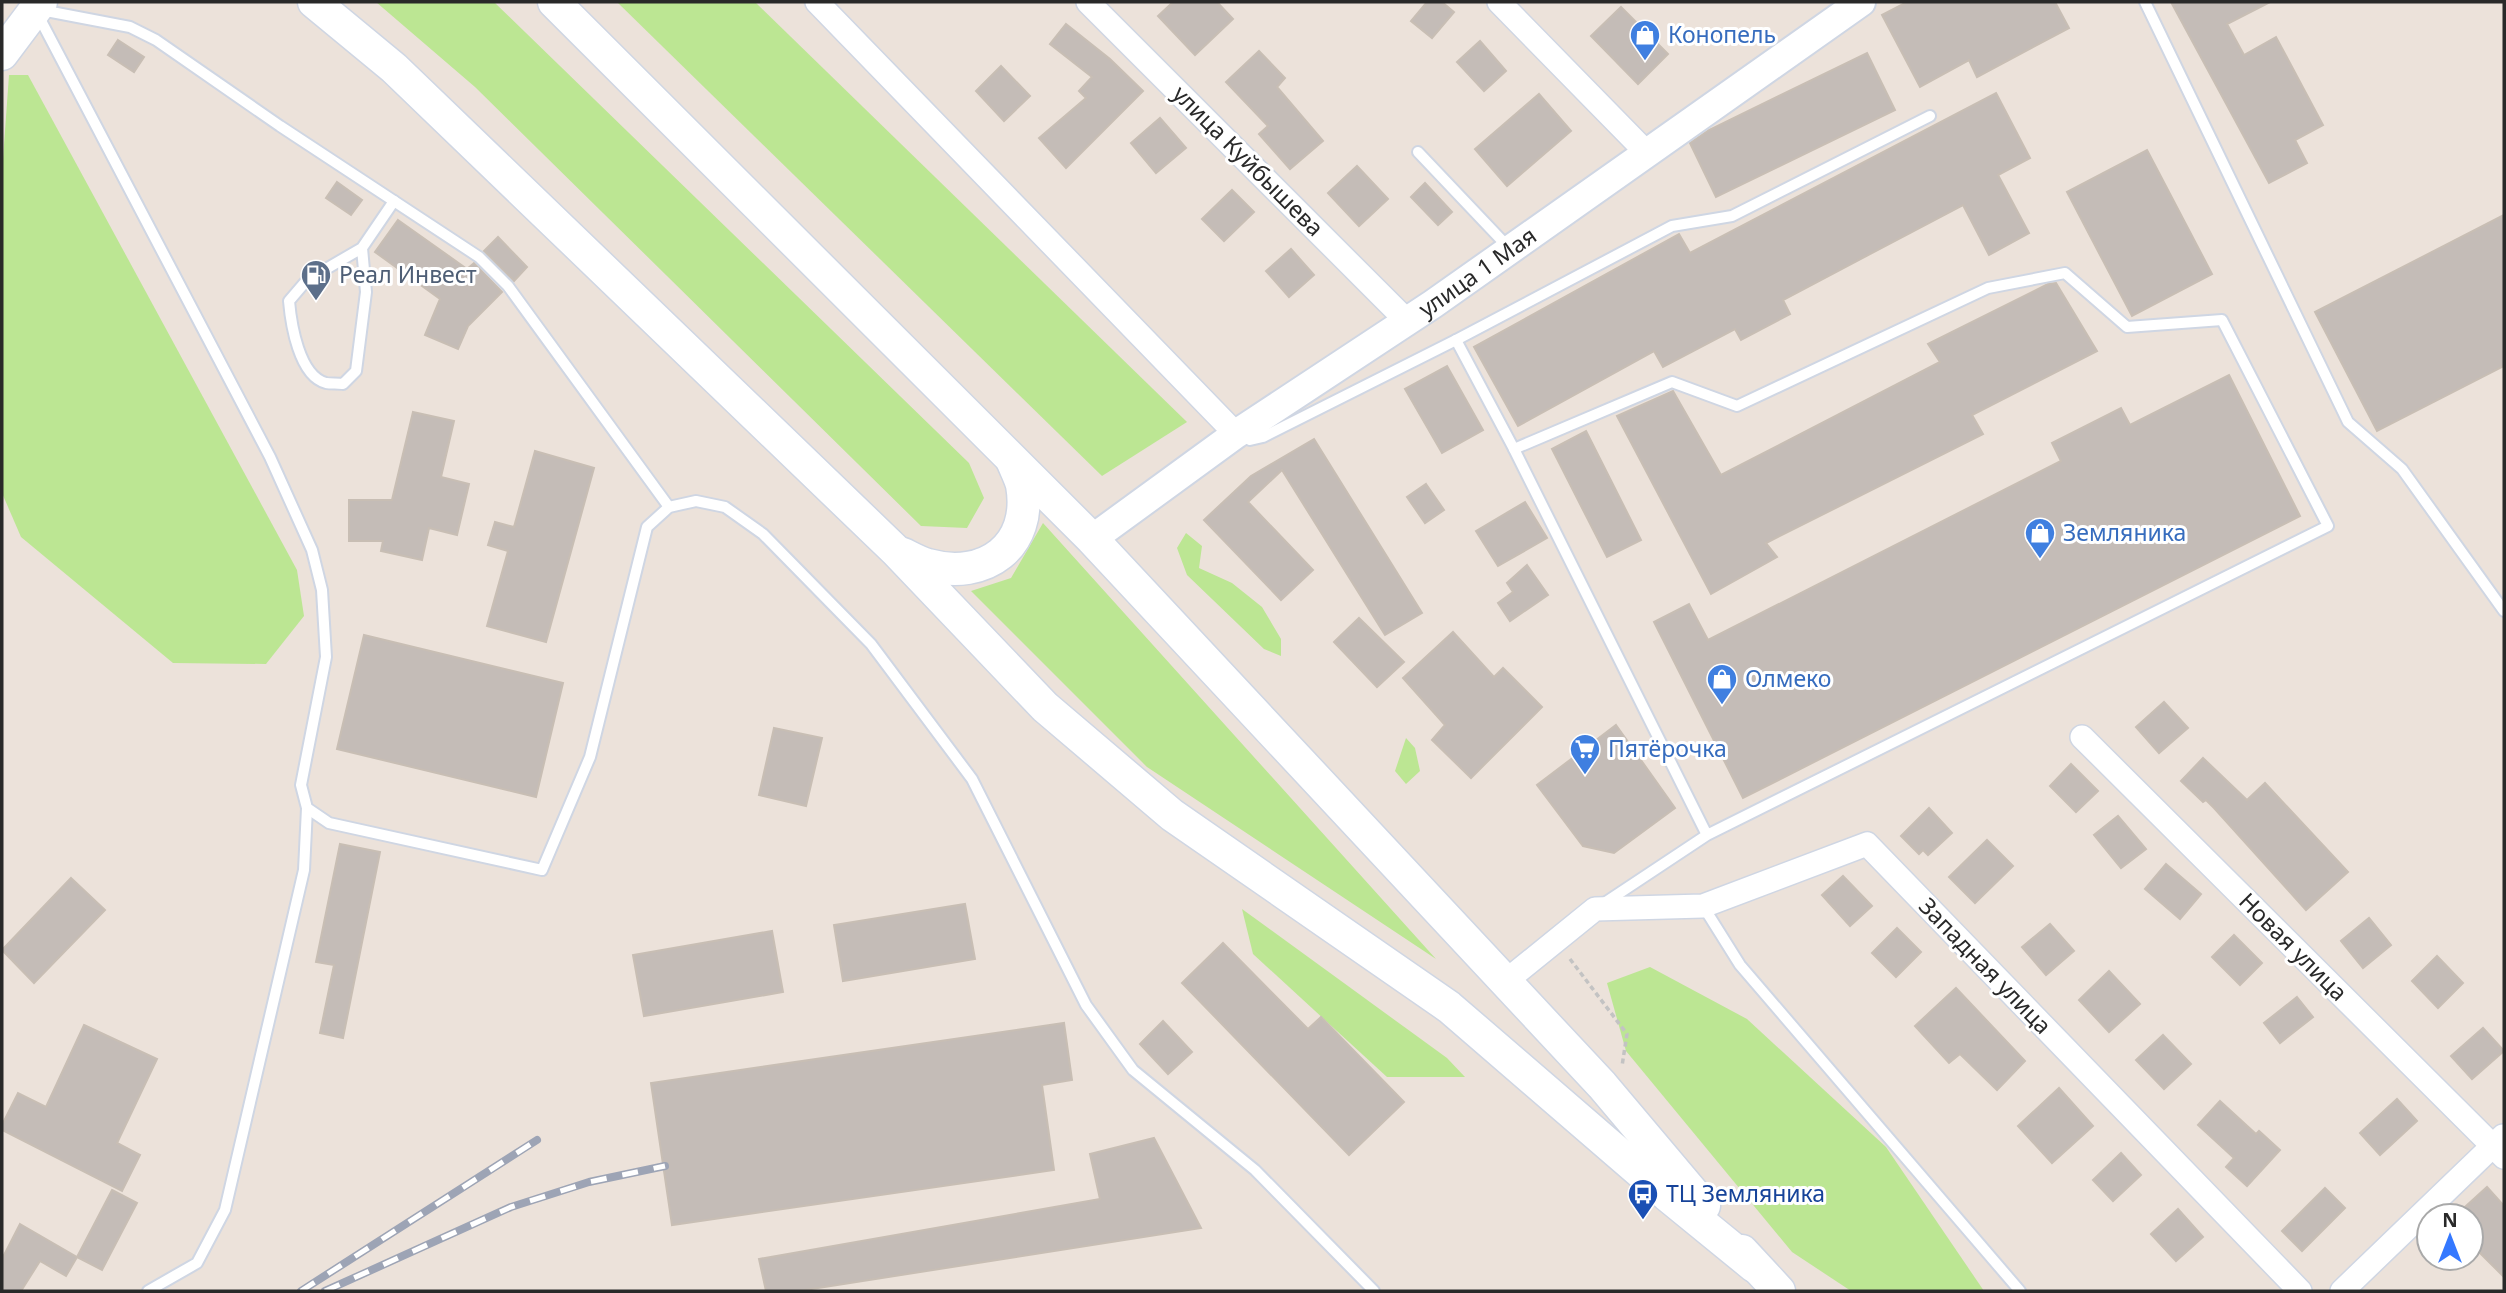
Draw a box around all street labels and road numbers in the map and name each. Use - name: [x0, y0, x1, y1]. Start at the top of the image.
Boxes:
- street label: улица Куйбышева: [1166, 78, 1331, 243]
- street label: улица 1 Мая: [1412, 219, 1542, 324]
- street label: Новая улица: [2233, 885, 2355, 1007]
- street label: Западная улица: [1912, 890, 2059, 1040]

